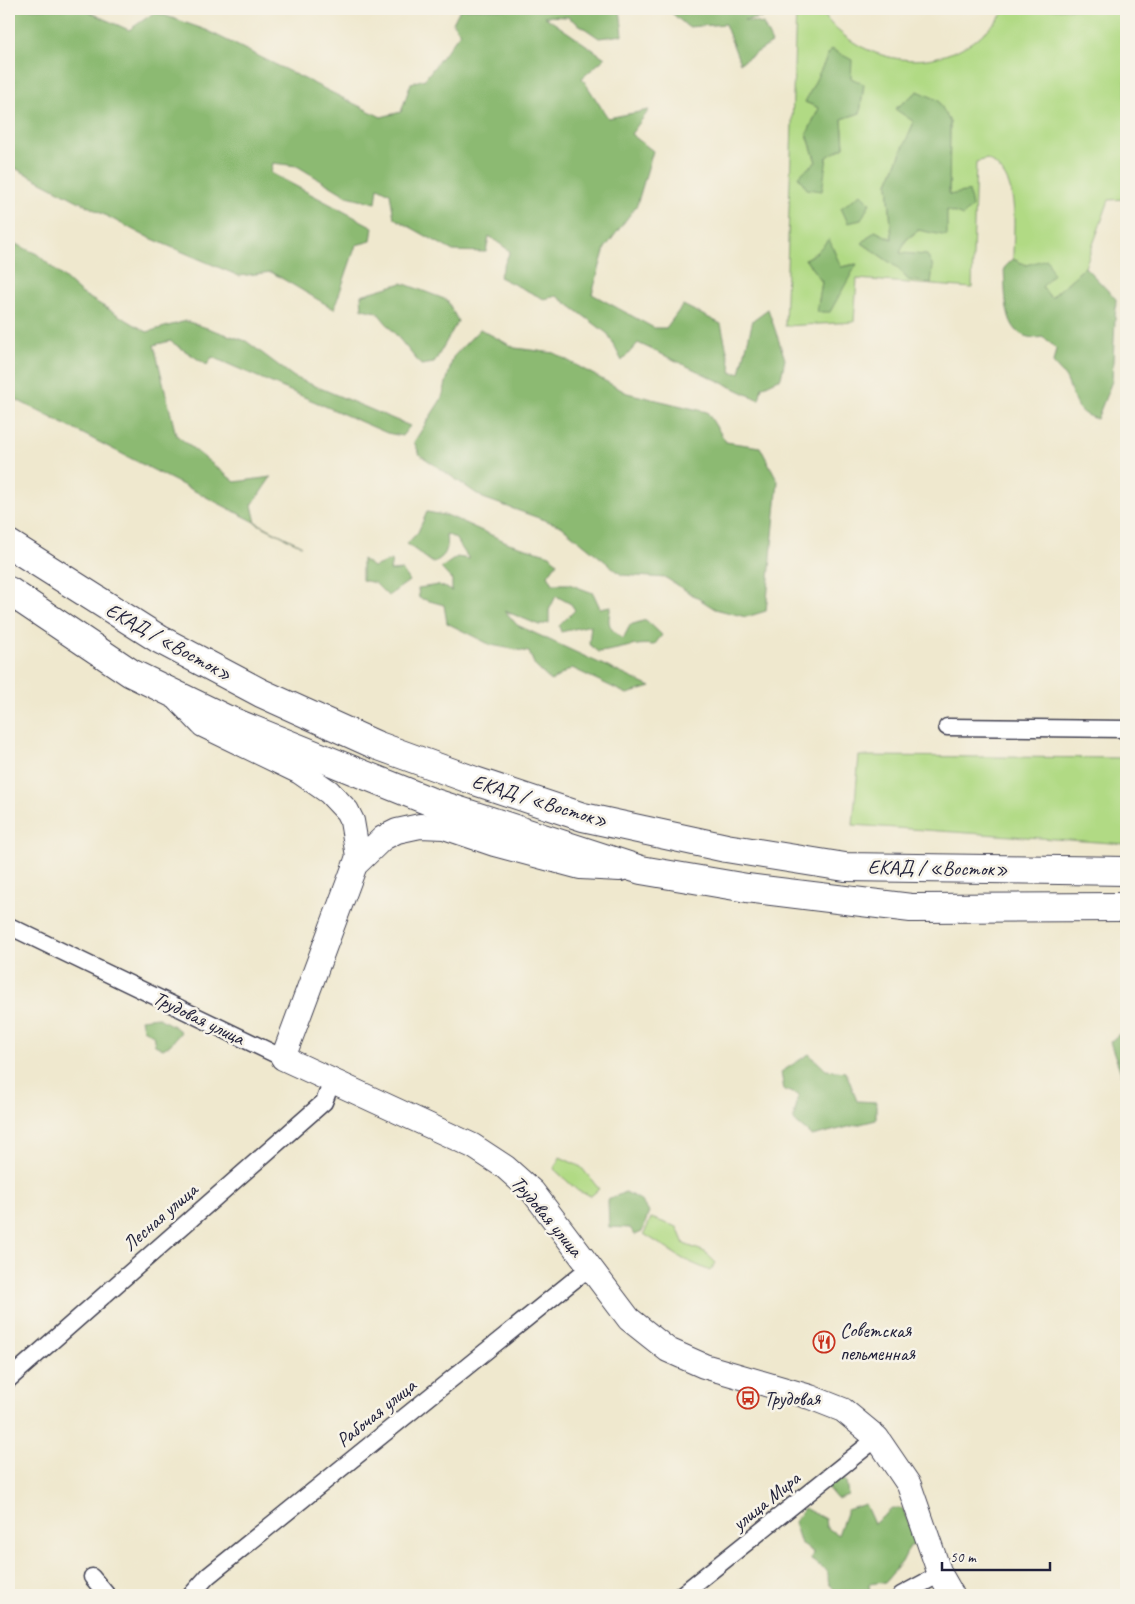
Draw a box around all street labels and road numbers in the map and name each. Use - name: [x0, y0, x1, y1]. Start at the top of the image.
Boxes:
- street label: ЕКАД / «Восток»: [102, 597, 236, 687]
- street label: ЕКАД / «Восток»: [469, 769, 611, 833]
- street label: ЕКАД / «Восток»: [868, 854, 1008, 882]
- street label: Трудовая улица: [149, 985, 250, 1051]
- street label: Трудовая улица: [506, 1170, 589, 1263]
- street label: Лесная улица: [117, 1176, 204, 1256]
- street label: Рабочая улица: [331, 1372, 422, 1453]
- street label: улица Мира: [726, 1465, 807, 1537]

